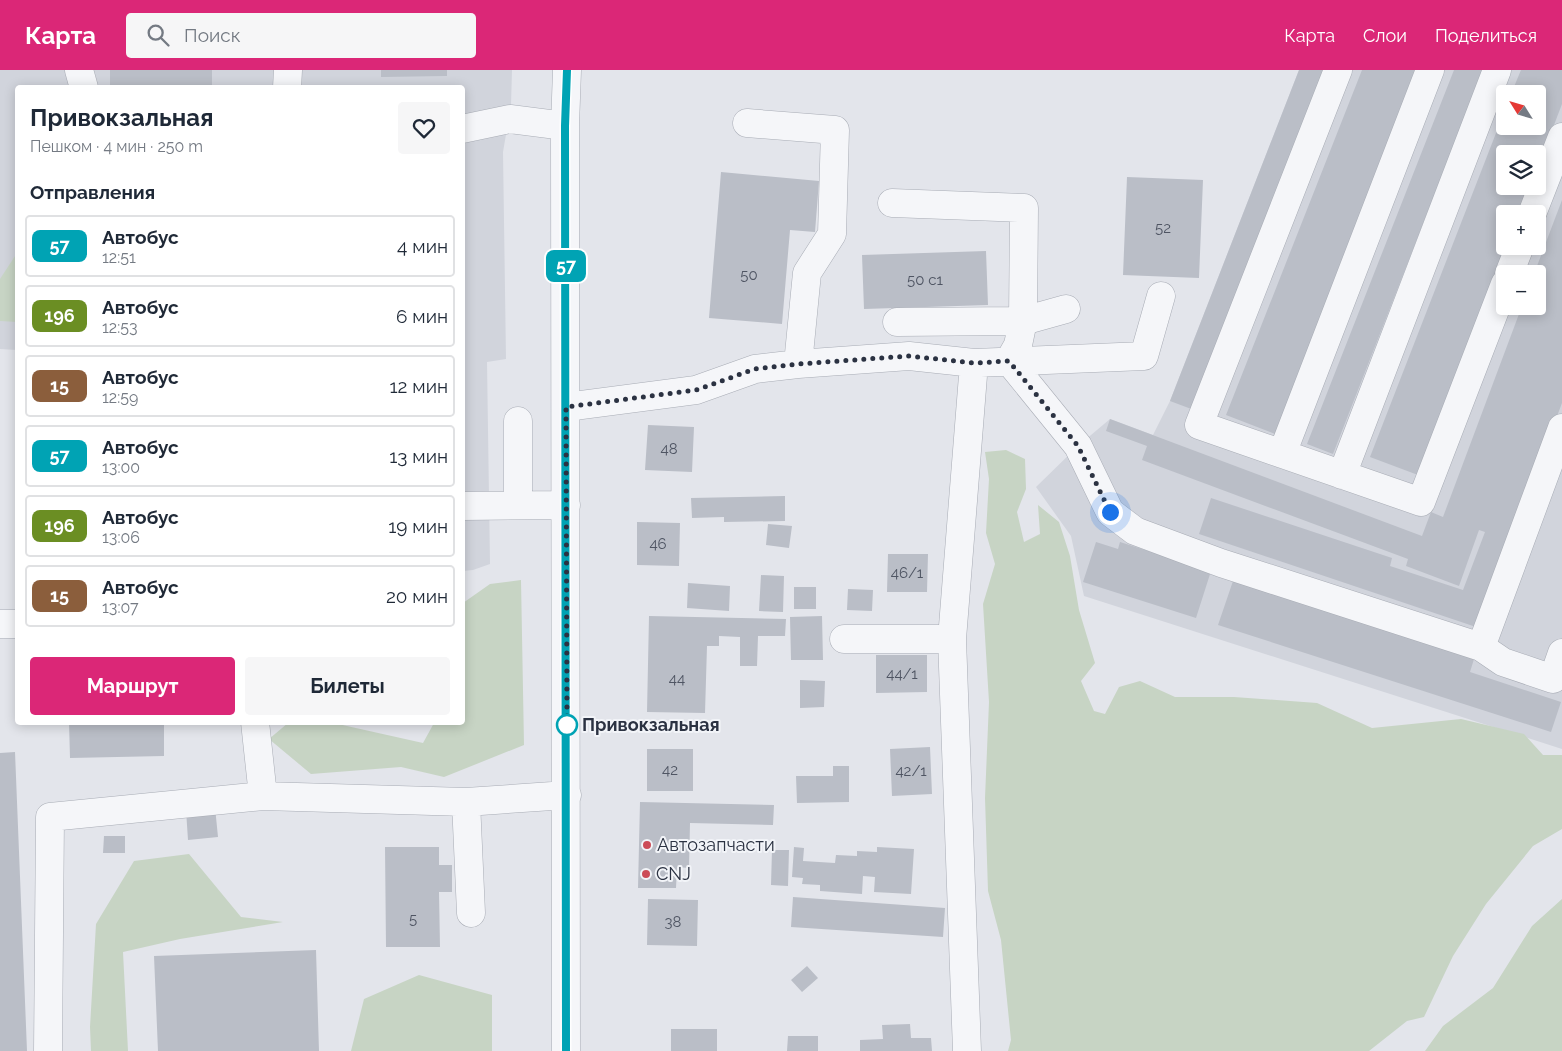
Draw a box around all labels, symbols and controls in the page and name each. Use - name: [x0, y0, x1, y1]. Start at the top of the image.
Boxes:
- search box: [126, 13, 476, 58]
- text: Карта: [25, 21, 96, 50]
- icon: search: [144, 21, 172, 49]
- text: Поиск: [184, 24, 241, 46]
- text: Карта: [1284, 25, 1335, 46]
- text: Слои: [1363, 25, 1407, 46]
- text: Поделиться: [1435, 25, 1537, 46]
- north arrow: [1496, 85, 1546, 135]
- map controls: [1496, 85, 1546, 315]
- button: heart: [398, 102, 450, 154]
- text: Привокзальная: [30, 103, 214, 132]
- text: Пешком · 4 мин · 250 m: [30, 137, 203, 156]
- button: layers: [1496, 145, 1546, 195]
- text: Отправления: [30, 181, 155, 203]
- button: +: [1496, 205, 1546, 255]
- house number: 52: [1155, 219, 1171, 237]
- text: Автобус: [102, 226, 179, 248]
- text: 57: [49, 235, 70, 256]
- text: 4 мин: [397, 235, 448, 257]
- text: 12:51: [102, 248, 136, 267]
- line badge: 57: [544, 250, 588, 282]
- text: 57: [556, 255, 576, 276]
- button: −: [1496, 265, 1546, 315]
- house number: 50: [740, 266, 758, 284]
- house number: 50 с1: [907, 271, 943, 289]
- text: Автобус: [102, 296, 179, 318]
- text: 196: [44, 305, 75, 326]
- text: 6 мин: [396, 305, 448, 327]
- text: 12:53: [102, 318, 137, 337]
- text: Автобус: [102, 366, 179, 388]
- text: 15: [50, 375, 69, 396]
- text: 12 мин: [389, 375, 448, 397]
- text: 12:59: [102, 388, 138, 407]
- text: Автобус: [102, 436, 179, 458]
- house number: 48: [660, 440, 678, 458]
- text: 57: [49, 445, 70, 466]
- text: 13 мин: [389, 445, 448, 467]
- text: 13:00: [102, 458, 140, 477]
- your location: [1098, 500, 1123, 525]
- text: Автобус: [102, 506, 179, 528]
- text: 196: [44, 515, 75, 536]
- text: 19 мин: [388, 515, 448, 537]
- text: 13:06: [102, 528, 140, 547]
- house number: 46: [649, 535, 667, 553]
- house number: 46/1: [891, 564, 924, 582]
- text: Автобус: [102, 576, 179, 598]
- text: 15: [50, 585, 69, 606]
- text: 20 мин: [386, 585, 448, 607]
- text: 13:07: [102, 598, 139, 617]
- button: Маршрут: [30, 657, 235, 715]
- button: Билеты: [245, 657, 450, 715]
- house number: 44/1: [886, 665, 918, 683]
- house number: 44: [669, 670, 685, 688]
- marker: Привокзальная: [556, 714, 578, 736]
- place label: Привокзальная: [582, 714, 720, 735]
- house number: 42: [662, 761, 678, 779]
- house number: 42/1: [895, 762, 927, 780]
- place label: Автозапчасти: [657, 834, 775, 855]
- marker: Автозапчасти: [641, 839, 653, 851]
- place label: CNJ: [656, 863, 691, 884]
- marker: CNJ: [640, 868, 652, 880]
- house number: 5: [409, 910, 417, 928]
- house number: 38: [665, 913, 682, 931]

